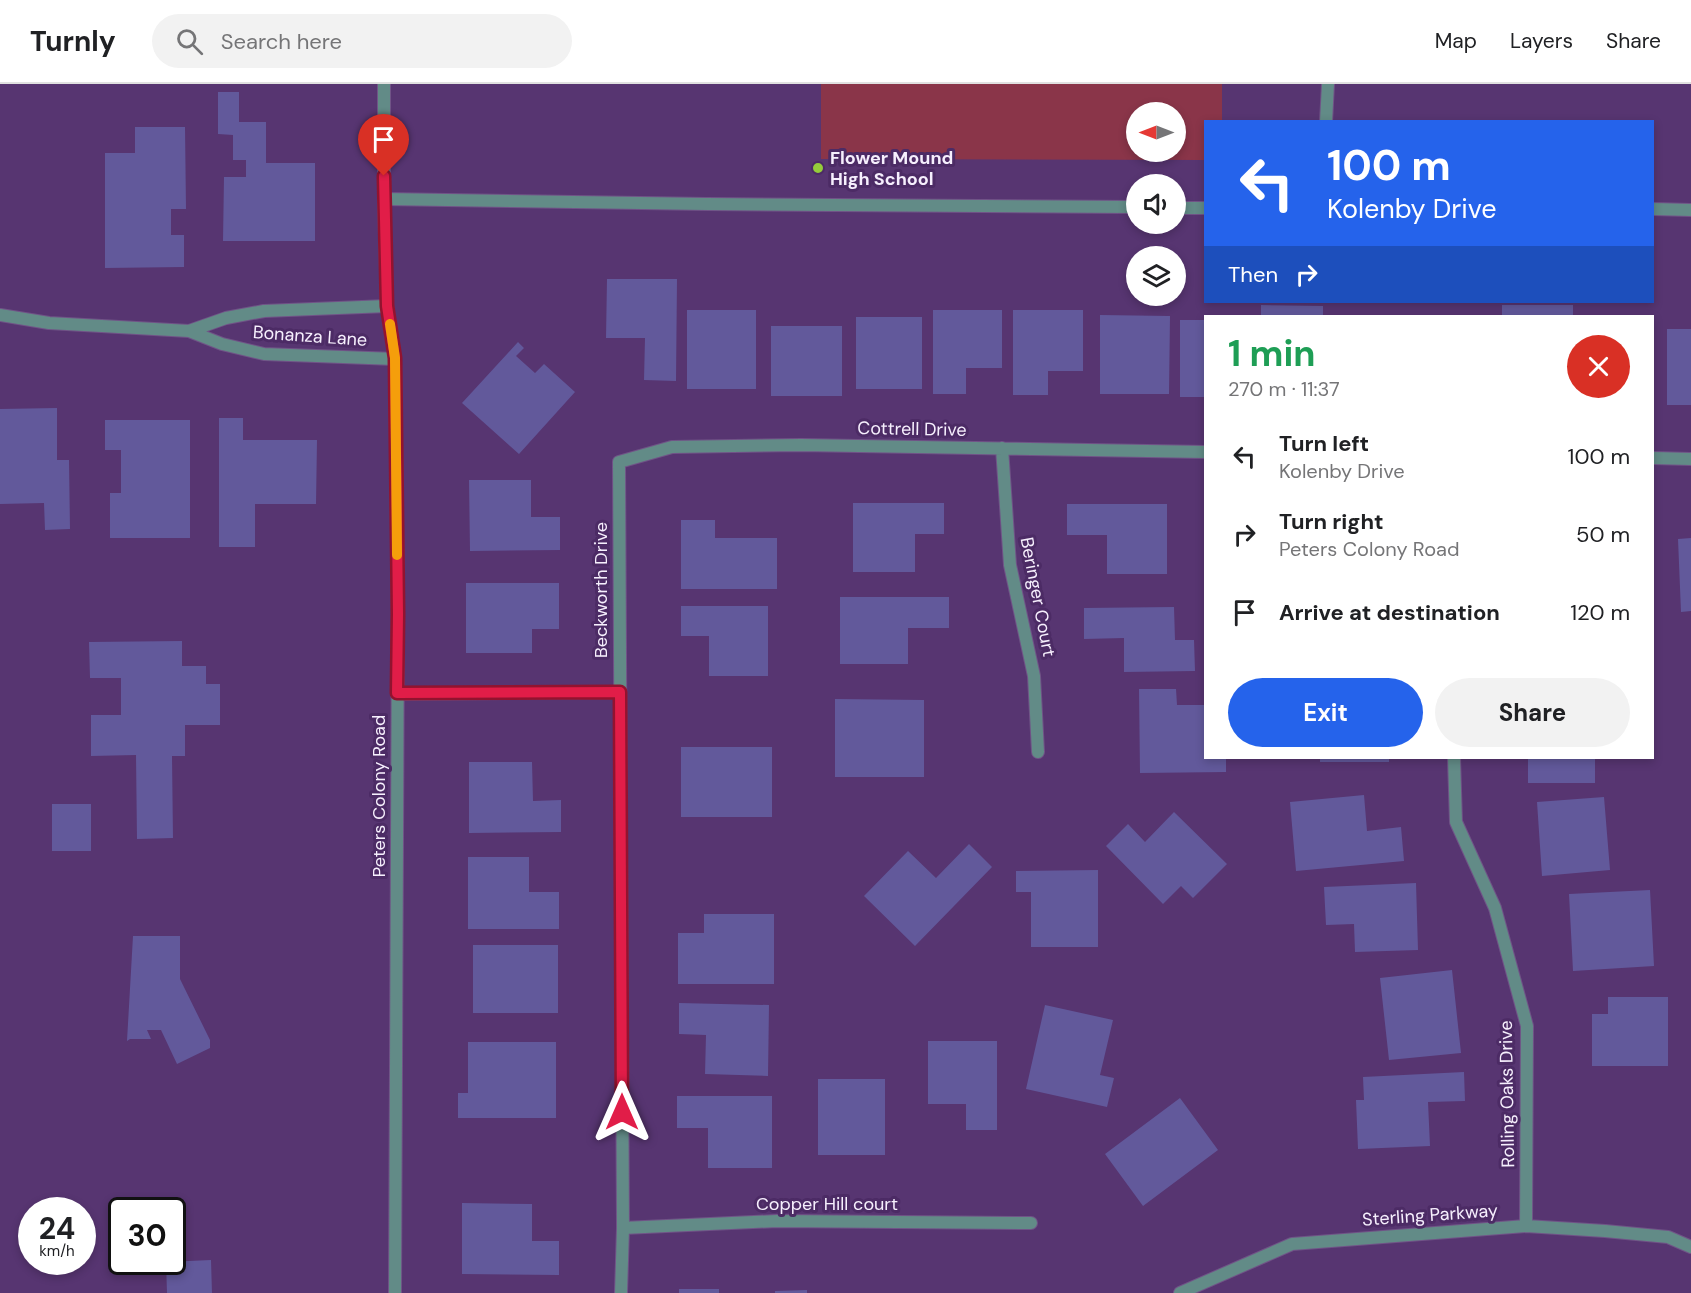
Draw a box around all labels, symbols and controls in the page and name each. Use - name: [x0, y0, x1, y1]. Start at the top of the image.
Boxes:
- search box: [152, 14, 572, 68]
- text: Turnly: [30, 23, 116, 60]
- icon: search: [173, 25, 206, 58]
- text: Search here: [221, 27, 342, 56]
- text: Map: [1435, 27, 1477, 55]
- text: Layers: [1510, 27, 1573, 55]
- text: Share: [1606, 27, 1661, 55]
- north arrow: [1126, 102, 1186, 162]
- map controls: [1126, 102, 1186, 306]
- pin: [358, 114, 409, 176]
- icon: arrive: [367, 123, 400, 156]
- text: 100 m: [1327, 138, 1451, 193]
- icon: left: [1228, 144, 1306, 222]
- place label: Flower Mound High School: [830, 146, 953, 191]
- marker: Flower Mound High School: [811, 161, 825, 175]
- button: sound: [1126, 174, 1186, 234]
- text: Kolenby Drive: [1327, 191, 1497, 226]
- button: layers: [1126, 246, 1186, 306]
- icon: right: [1290, 258, 1323, 291]
- text: Then: [1228, 260, 1278, 289]
- street label: Bonanza Lane: [252, 320, 368, 352]
- text: 1 min: [1228, 330, 1316, 377]
- button: close: [1567, 335, 1630, 398]
- text: 270 m · 11:37: [1228, 376, 1340, 402]
- street label: Cottrell Drive: [857, 416, 967, 442]
- text: Turn left: [1279, 429, 1369, 458]
- icon: left: [1228, 440, 1261, 473]
- text: 100 m: [1568, 442, 1630, 471]
- text: Kolenby Drive: [1279, 458, 1405, 484]
- text: Turn right: [1279, 507, 1384, 536]
- icon: right: [1228, 518, 1261, 551]
- text: 50 m: [1576, 520, 1630, 549]
- street label: Beckworth Drive: [589, 522, 613, 658]
- street label: Beringer Court: [1015, 535, 1061, 659]
- text: Peters Colony Road: [1279, 536, 1459, 562]
- icon: arrive: [1228, 596, 1261, 629]
- text: Arrive at destination: [1279, 598, 1500, 627]
- text: 120 m: [1570, 598, 1630, 627]
- button: Exit: [1228, 678, 1423, 747]
- button: Share: [1435, 678, 1630, 747]
- street label: Peters Colony Road: [367, 715, 391, 877]
- street label: Rolling Oaks Drive: [1494, 1020, 1520, 1168]
- position arrow: [590, 1080, 654, 1144]
- street label: Copper Hill court: [756, 1192, 898, 1216]
- speed limit sign: 30: [108, 1197, 186, 1275]
- street label: Sterling Parkway: [1361, 1198, 1499, 1232]
- text: 24: [39, 1209, 75, 1248]
- text: km/h: [39, 1241, 75, 1261]

